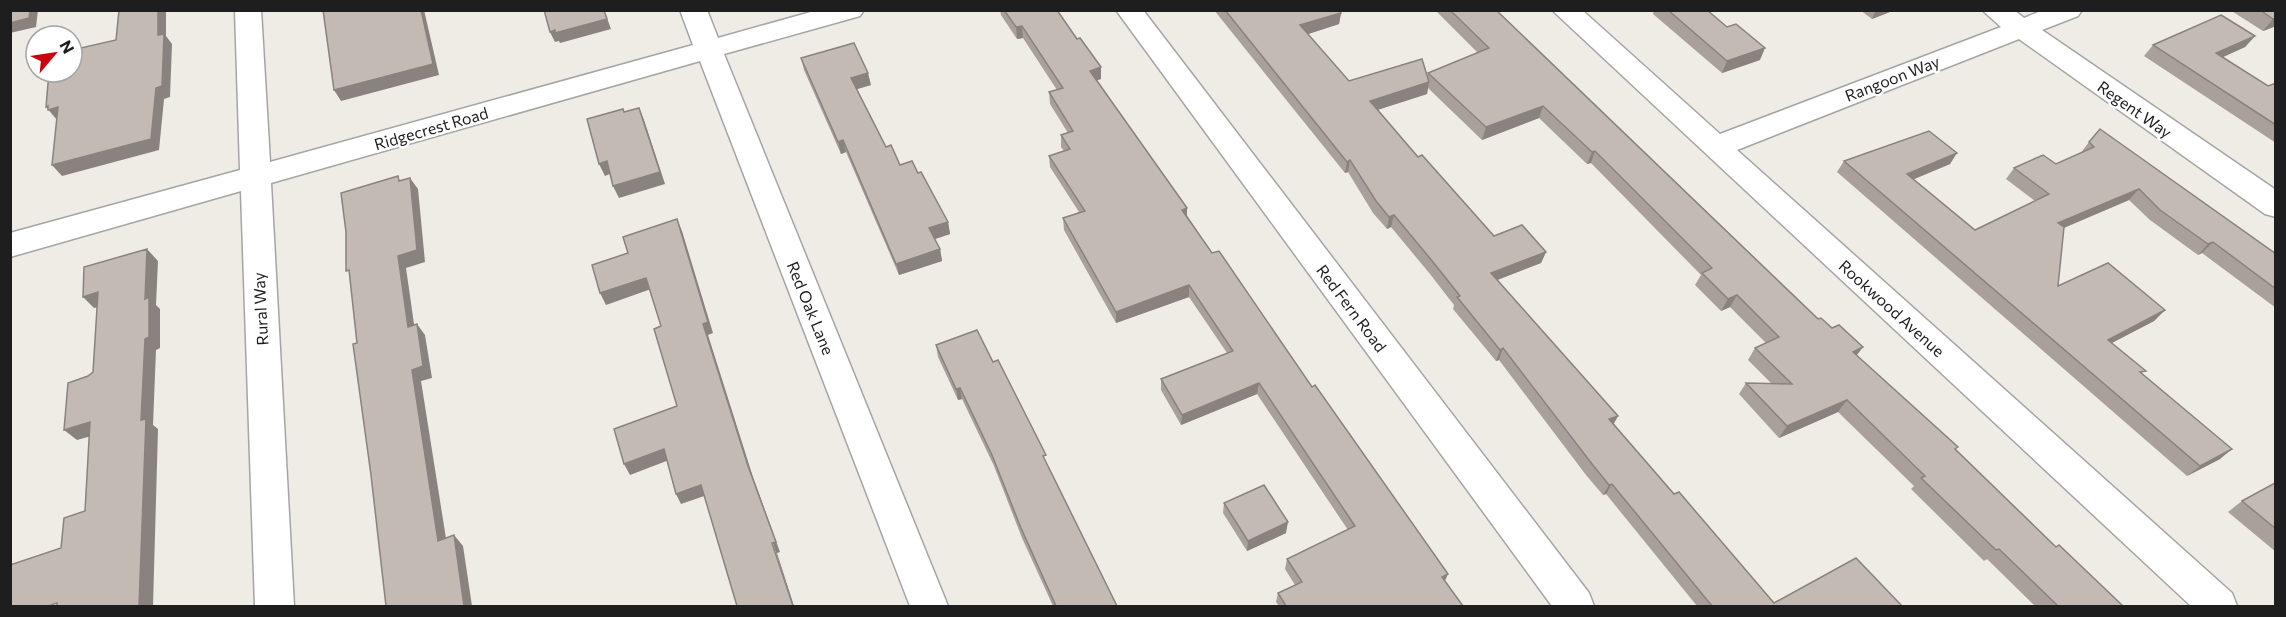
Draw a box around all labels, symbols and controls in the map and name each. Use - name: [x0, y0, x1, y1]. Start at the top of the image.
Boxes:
- north arrow: [24, 24, 84, 84]
- text: N: [56, 37, 79, 56]
- street label: Rangoon Way: [1842, 51, 1942, 105]
- street label: Regent Way: [2094, 76, 2176, 142]
- street label: Ridgecrest Road: [372, 103, 490, 153]
- street label: Rookwood Avenue: [1835, 256, 1949, 360]
- street label: Red Oak Lane: [784, 258, 838, 358]
- street label: Red Fern Road: [1313, 261, 1391, 355]
- street label: Rural Way: [249, 272, 271, 346]

